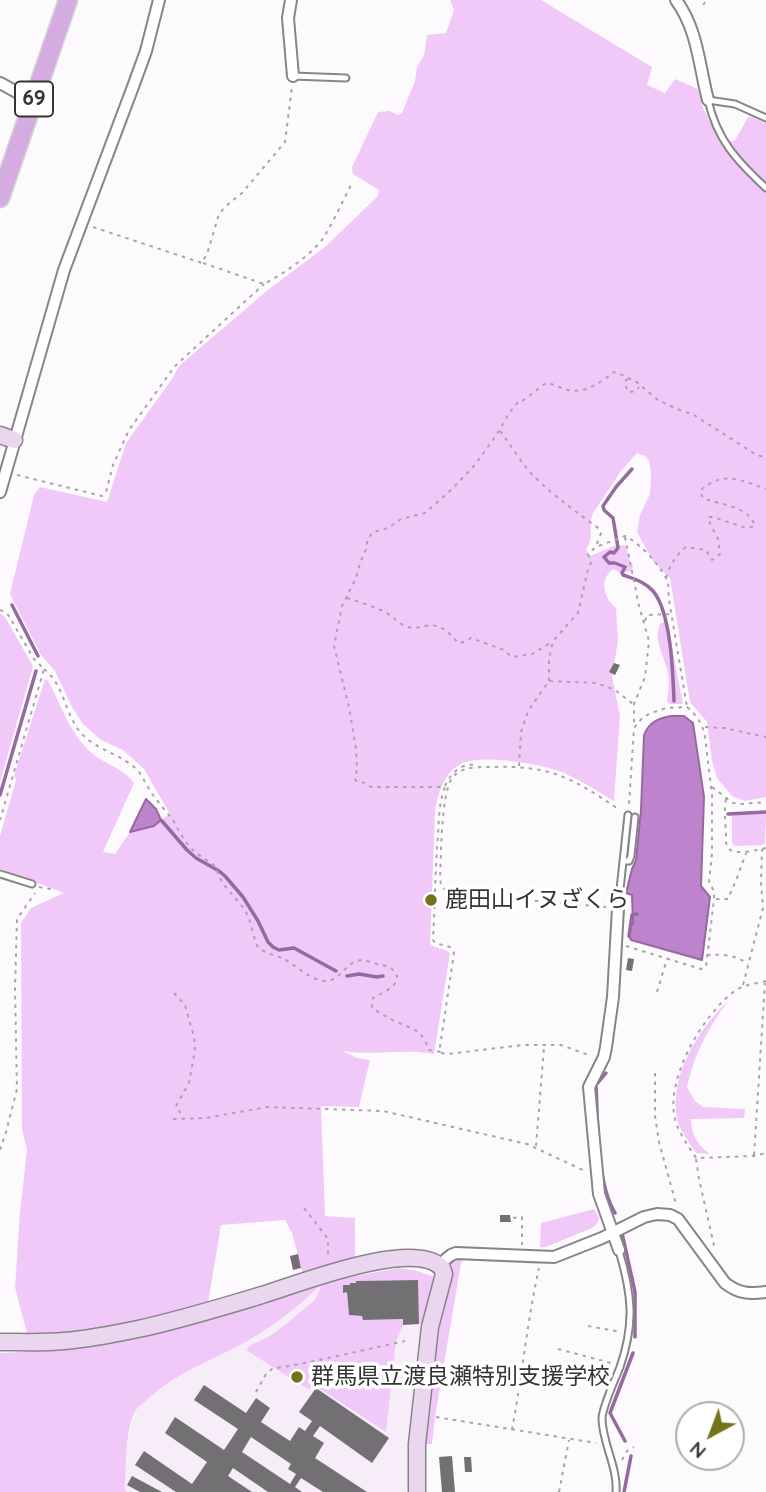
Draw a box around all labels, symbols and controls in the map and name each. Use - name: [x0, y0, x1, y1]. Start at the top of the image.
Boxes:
- road number: 69: [15, 82, 53, 116]
- place label: 鹿田山イヌざくら: [445, 886, 629, 914]
- marker: 鹿田山イヌざくら: [423, 892, 439, 908]
- place label: 群馬県立渡良瀬特別支援学校: [311, 1363, 610, 1391]
- marker: 群馬県立渡良瀬特別支援学校: [289, 1369, 305, 1385]
- north arrow: [675, 1401, 745, 1471]
- text: N: [684, 1437, 711, 1464]

